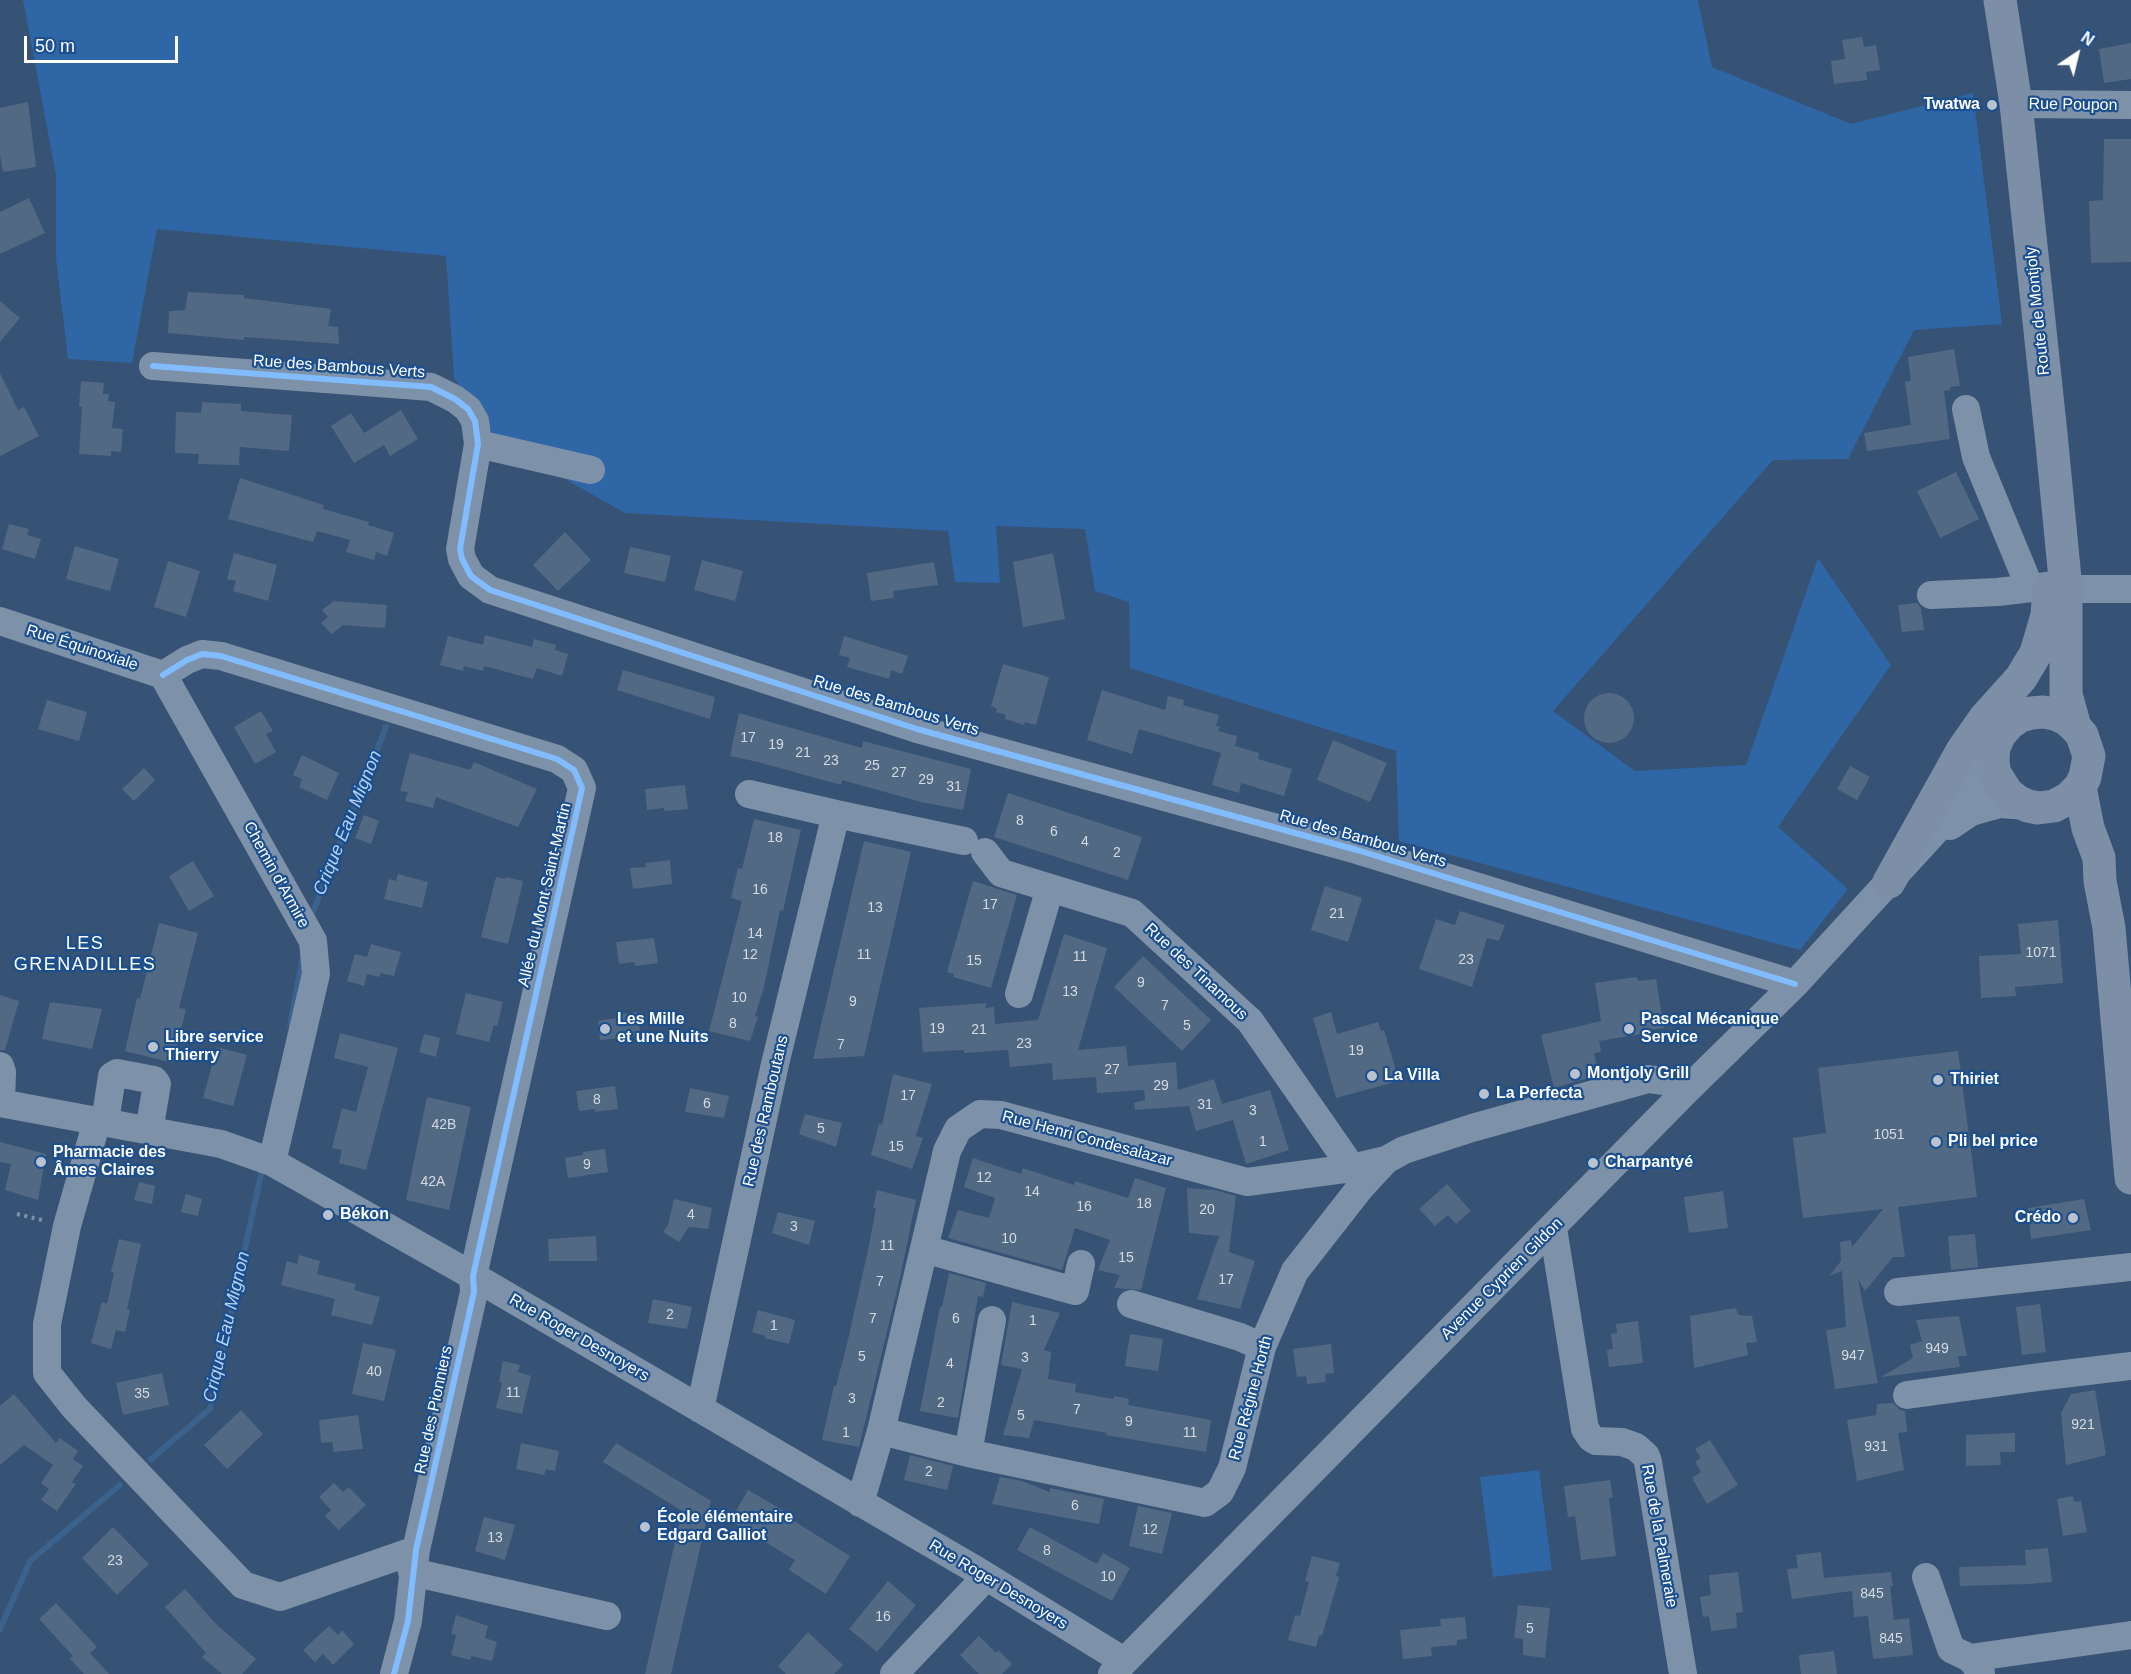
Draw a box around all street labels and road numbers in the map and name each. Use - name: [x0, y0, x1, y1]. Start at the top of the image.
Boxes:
- street label: Rue Poupon: [2028, 95, 2118, 115]
- street label: Route de Montjoly: [2022, 246, 2054, 376]
- street label: Rue des Bambous Verts: [252, 351, 426, 383]
- street label: Rue Équinoxiale: [24, 621, 140, 675]
- street label: Rue des Bambous Verts: [811, 672, 981, 740]
- street label: Allée du Mont Saint-Martin: [514, 801, 576, 989]
- street label: Rue des Bambous Verts: [1277, 806, 1449, 872]
- street label: Chemin d'Armire: [239, 818, 313, 932]
- street label: Rue des Tinamous: [1141, 919, 1251, 1025]
- street label: Rue des Ramboutans: [739, 1033, 793, 1189]
- street label: Rue Henri Condesalazar: [1000, 1107, 1174, 1171]
- street label: Avenue Cyprien Gildon: [1437, 1214, 1567, 1344]
- street label: Rue Roger Desnoyers: [506, 1290, 652, 1386]
- street label: Rue Régine Horth: [1225, 1334, 1277, 1462]
- street label: Rue des Pionniers: [411, 1344, 457, 1476]
- street label: Rue de la Palmeraie: [1637, 1463, 1681, 1609]
- street label: Rue Roger Desnoyers: [925, 1536, 1071, 1634]

